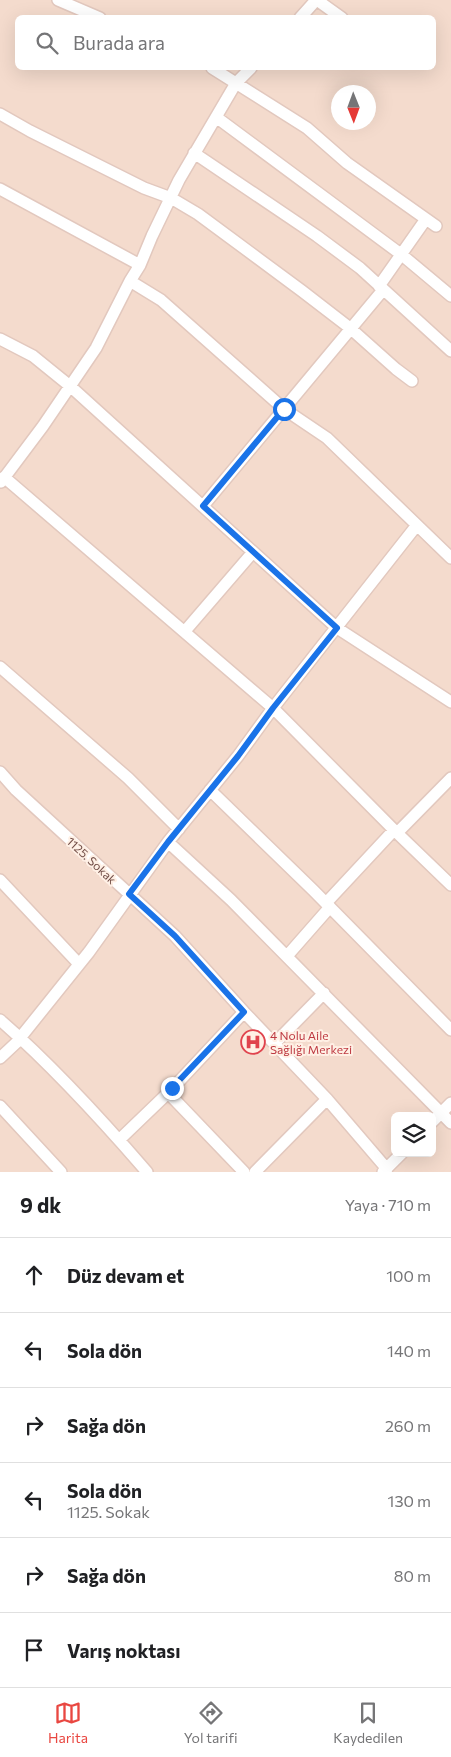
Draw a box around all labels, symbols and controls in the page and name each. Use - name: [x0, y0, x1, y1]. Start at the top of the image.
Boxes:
- search box: [15, 15, 436, 70]
- icon: search: [33, 29, 61, 57]
- text: Burada ara: [73, 31, 165, 54]
- north arrow: [331, 85, 376, 130]
- route start: [273, 398, 296, 421]
- street label: 1125. Sokak: [64, 834, 120, 887]
- place label: 4 Nolu Aile Sağlığı Merkezi: [270, 1028, 352, 1056]
- hospital icon: 4 Nolu Aile Sağlığı Merkezi: [240, 1029, 266, 1055]
- route end: [161, 1077, 184, 1100]
- map controls: [391, 1112, 436, 1157]
- button: layers: [391, 1112, 436, 1157]
- text: 9 dk: [20, 1192, 61, 1217]
- text: Yaya · 710 m: [345, 1195, 431, 1214]
- icon: ahead: [20, 1261, 48, 1289]
- text: Düz devam et: [67, 1264, 184, 1287]
- text: 100 m: [386, 1266, 431, 1285]
- icon: left: [20, 1336, 48, 1364]
- text: Sola dön: [67, 1339, 142, 1362]
- text: 140 m: [387, 1341, 431, 1360]
- icon: right: [20, 1411, 48, 1439]
- text: Sağa dön: [67, 1414, 146, 1437]
- text: 260 m: [385, 1416, 431, 1435]
- text: Sola dön: [67, 1479, 142, 1502]
- icon: left: [20, 1486, 48, 1514]
- text: 130 m: [388, 1491, 431, 1510]
- text: 1125. Sokak: [67, 1502, 150, 1521]
- icon: right: [20, 1561, 48, 1589]
- text: Sağa dön: [67, 1564, 146, 1587]
- text: 80 m: [394, 1566, 431, 1585]
- icon: arrive: [20, 1636, 48, 1664]
- text: Varış noktası: [67, 1639, 180, 1662]
- tab: Harita: [48, 1699, 88, 1746]
- tab: Yol tarifi: [184, 1699, 238, 1746]
- tab: Kaydedilen: [333, 1699, 403, 1746]

